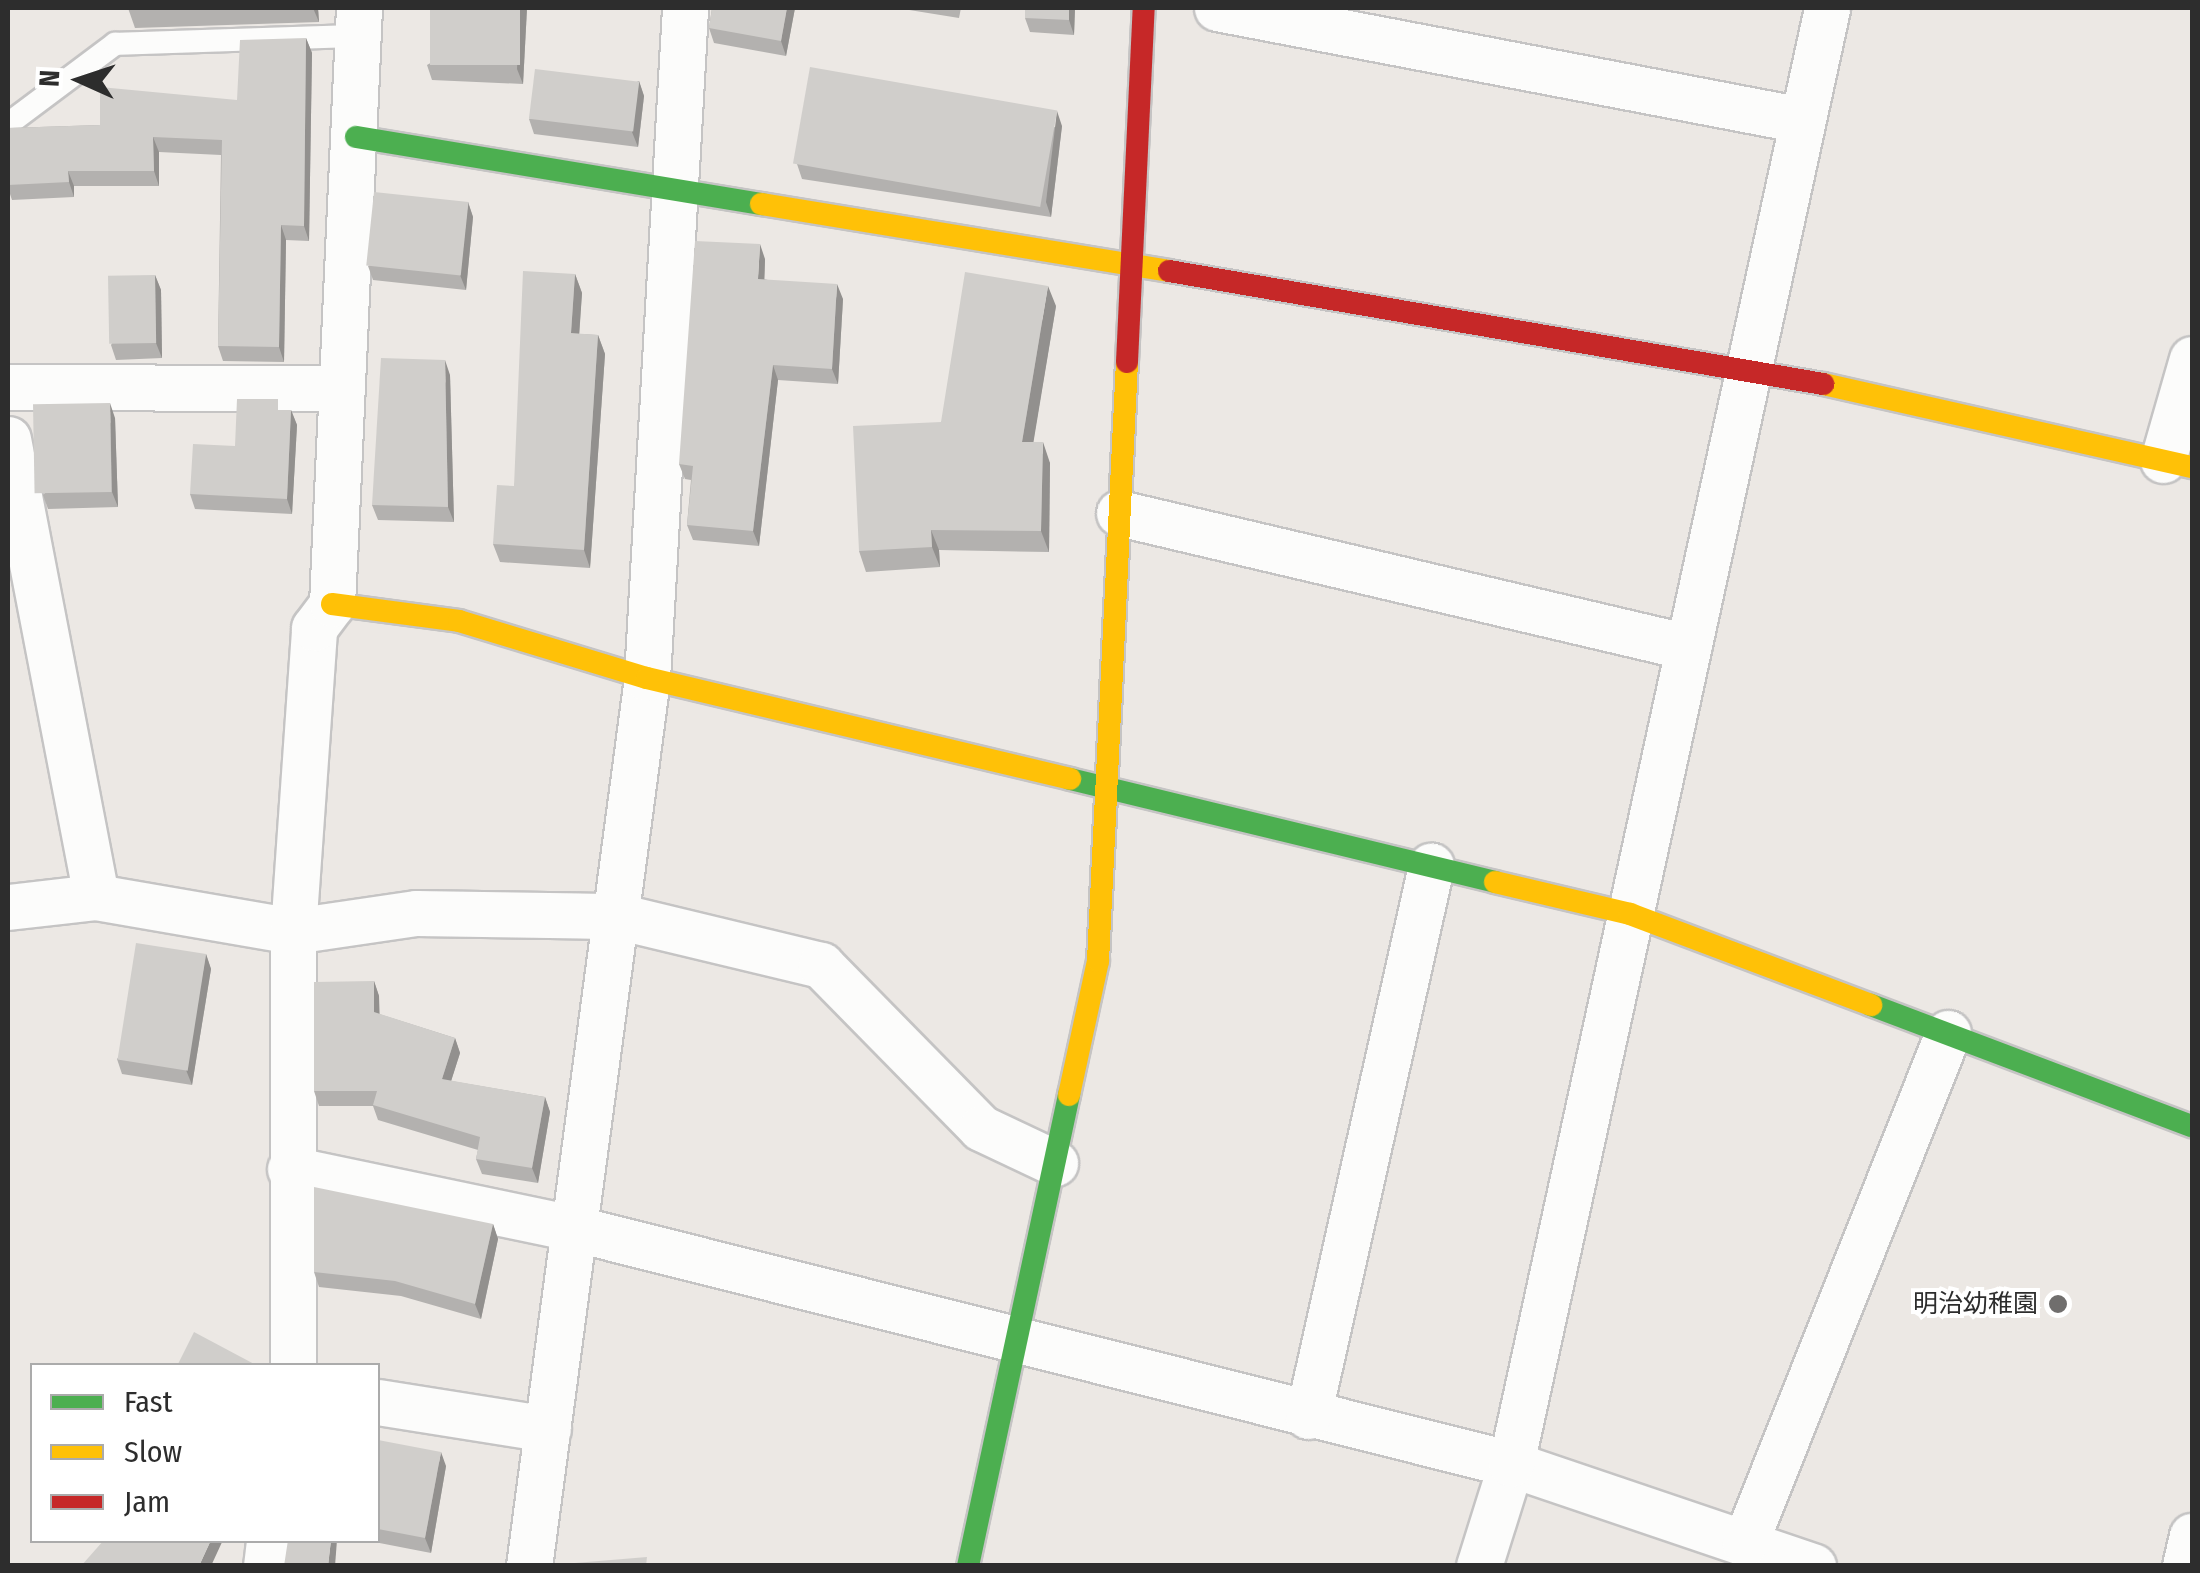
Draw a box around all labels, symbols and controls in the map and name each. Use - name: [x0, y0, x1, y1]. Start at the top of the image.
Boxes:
- north arrow: [30, 30, 130, 130]
- text: N: [33, 69, 66, 88]
- place label: 明治幼稚園: [1913, 1289, 2038, 1319]
- marker: 明治幼稚園: [2047, 1293, 2069, 1315]
- legend: [30, 1363, 380, 1543]
- text: Fast: [124, 1384, 172, 1420]
- text: Slow: [124, 1434, 182, 1470]
- text: Jam: [124, 1484, 170, 1520]

